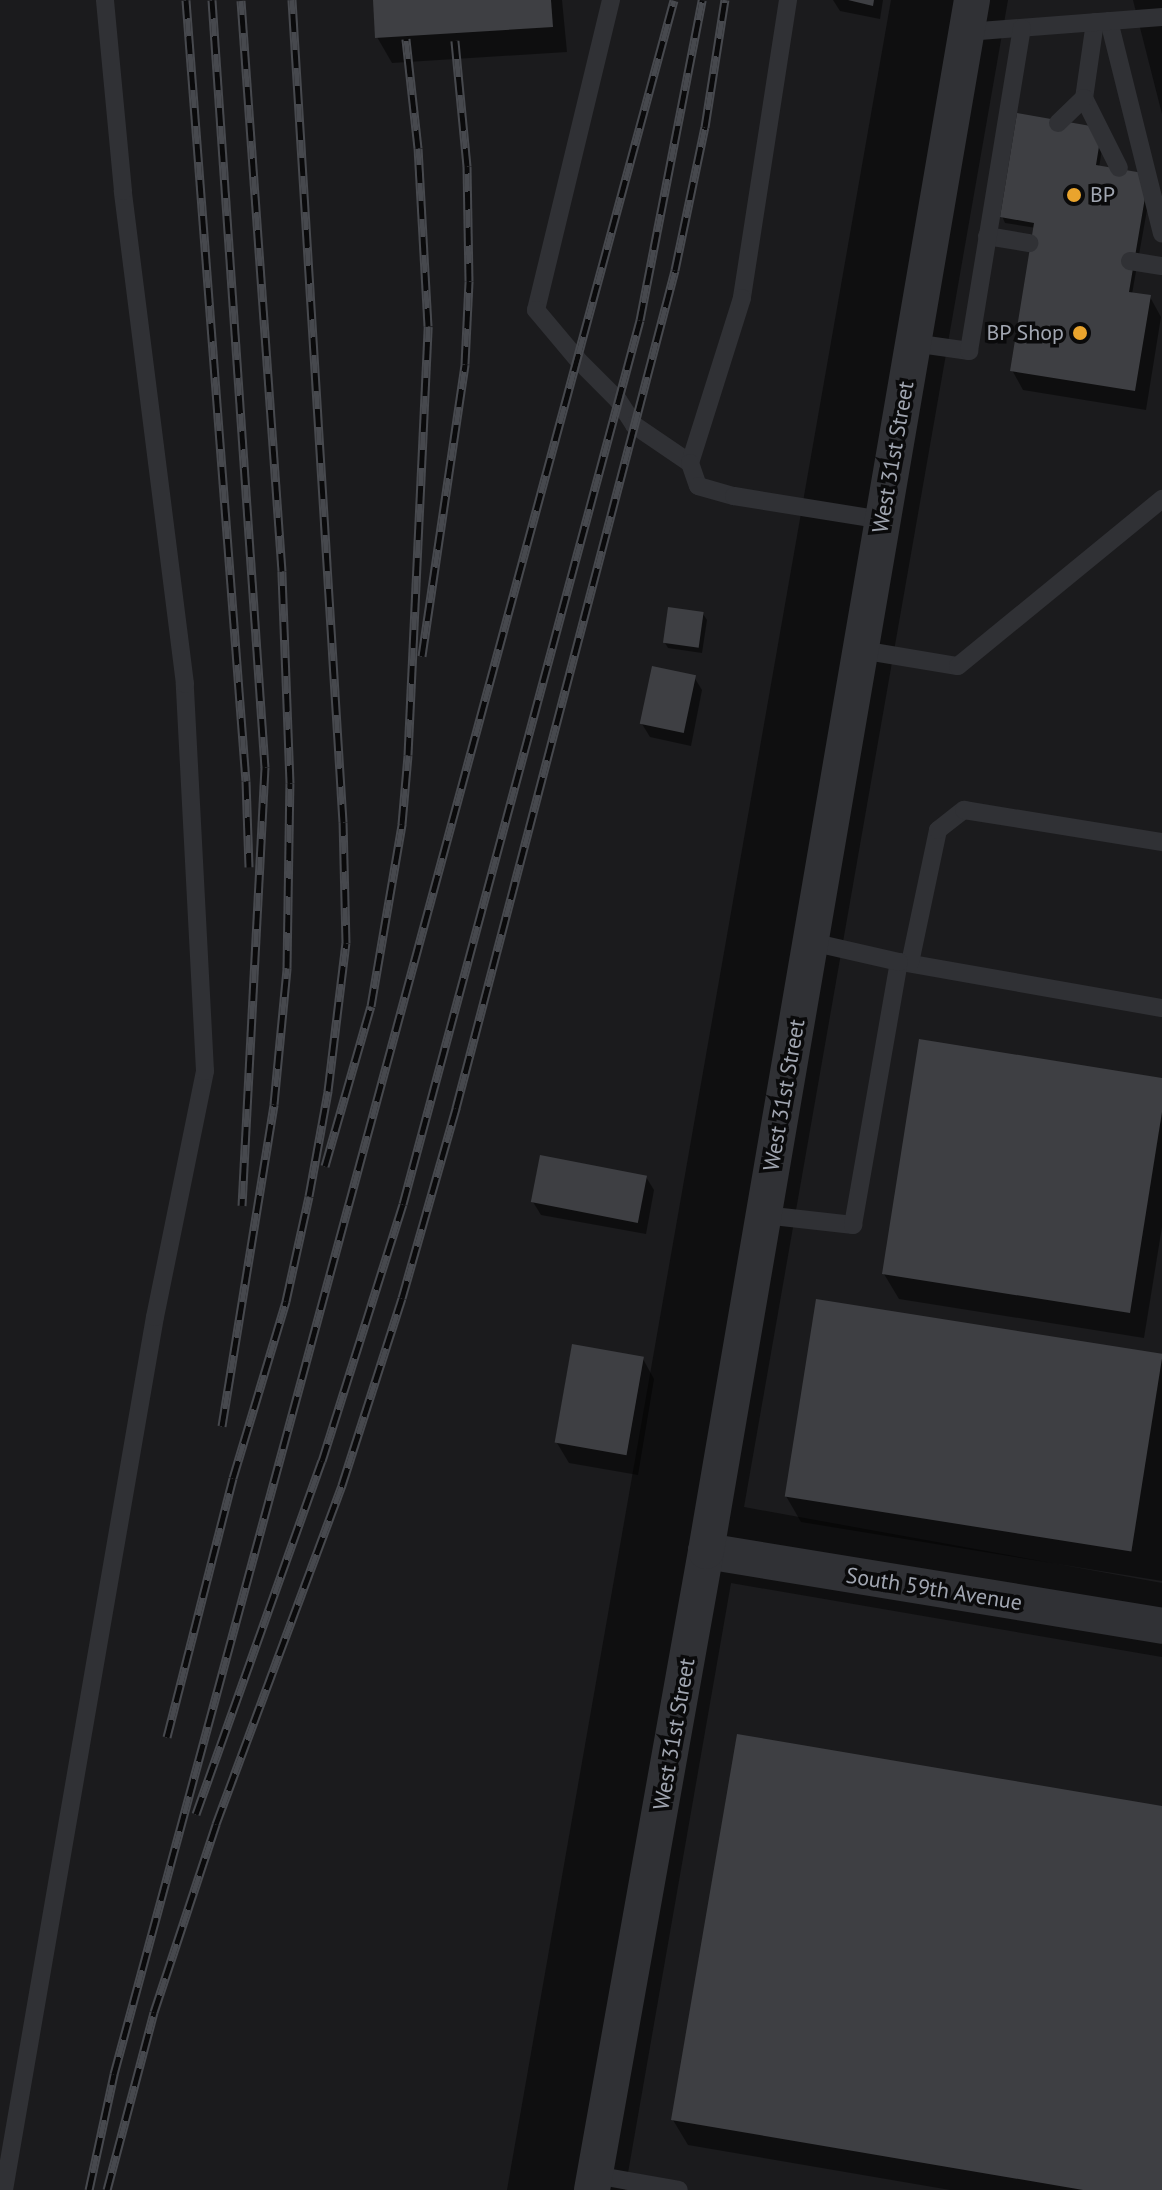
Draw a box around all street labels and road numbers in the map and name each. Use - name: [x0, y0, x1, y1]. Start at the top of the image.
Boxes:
- street label: West 31st Street: [867, 379, 919, 535]
- street label: West 31st Street: [758, 1017, 810, 1173]
- street label: South 59th Avenue: [844, 1562, 1024, 1616]
- street label: West 31st Street: [648, 1656, 700, 1812]

